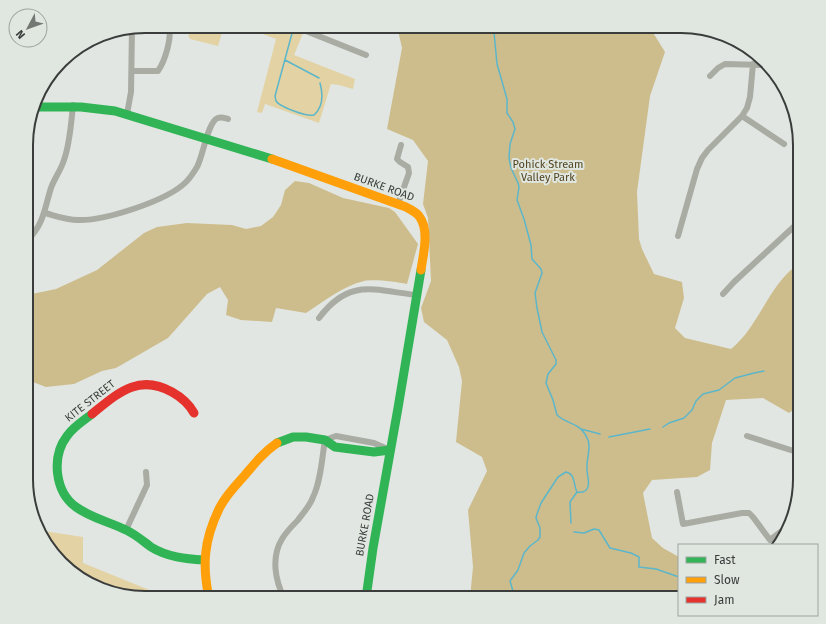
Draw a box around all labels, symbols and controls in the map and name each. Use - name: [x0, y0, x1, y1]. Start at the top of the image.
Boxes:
- north arrow: [8, 8, 48, 48]
- text: N: [14, 27, 28, 41]
- park label: Pohick Stream Valley Park: [512, 158, 584, 184]
- street label: BURKE ROAD: [352, 170, 416, 204]
- street label: KITE STREET: [62, 377, 118, 425]
- street label: BURKE ROAD: [353, 493, 377, 557]
- legend: [678, 544, 818, 616]
- text: Fast: [714, 553, 736, 567]
- text: Slow: [714, 573, 740, 587]
- text: Jam: [714, 593, 734, 607]

